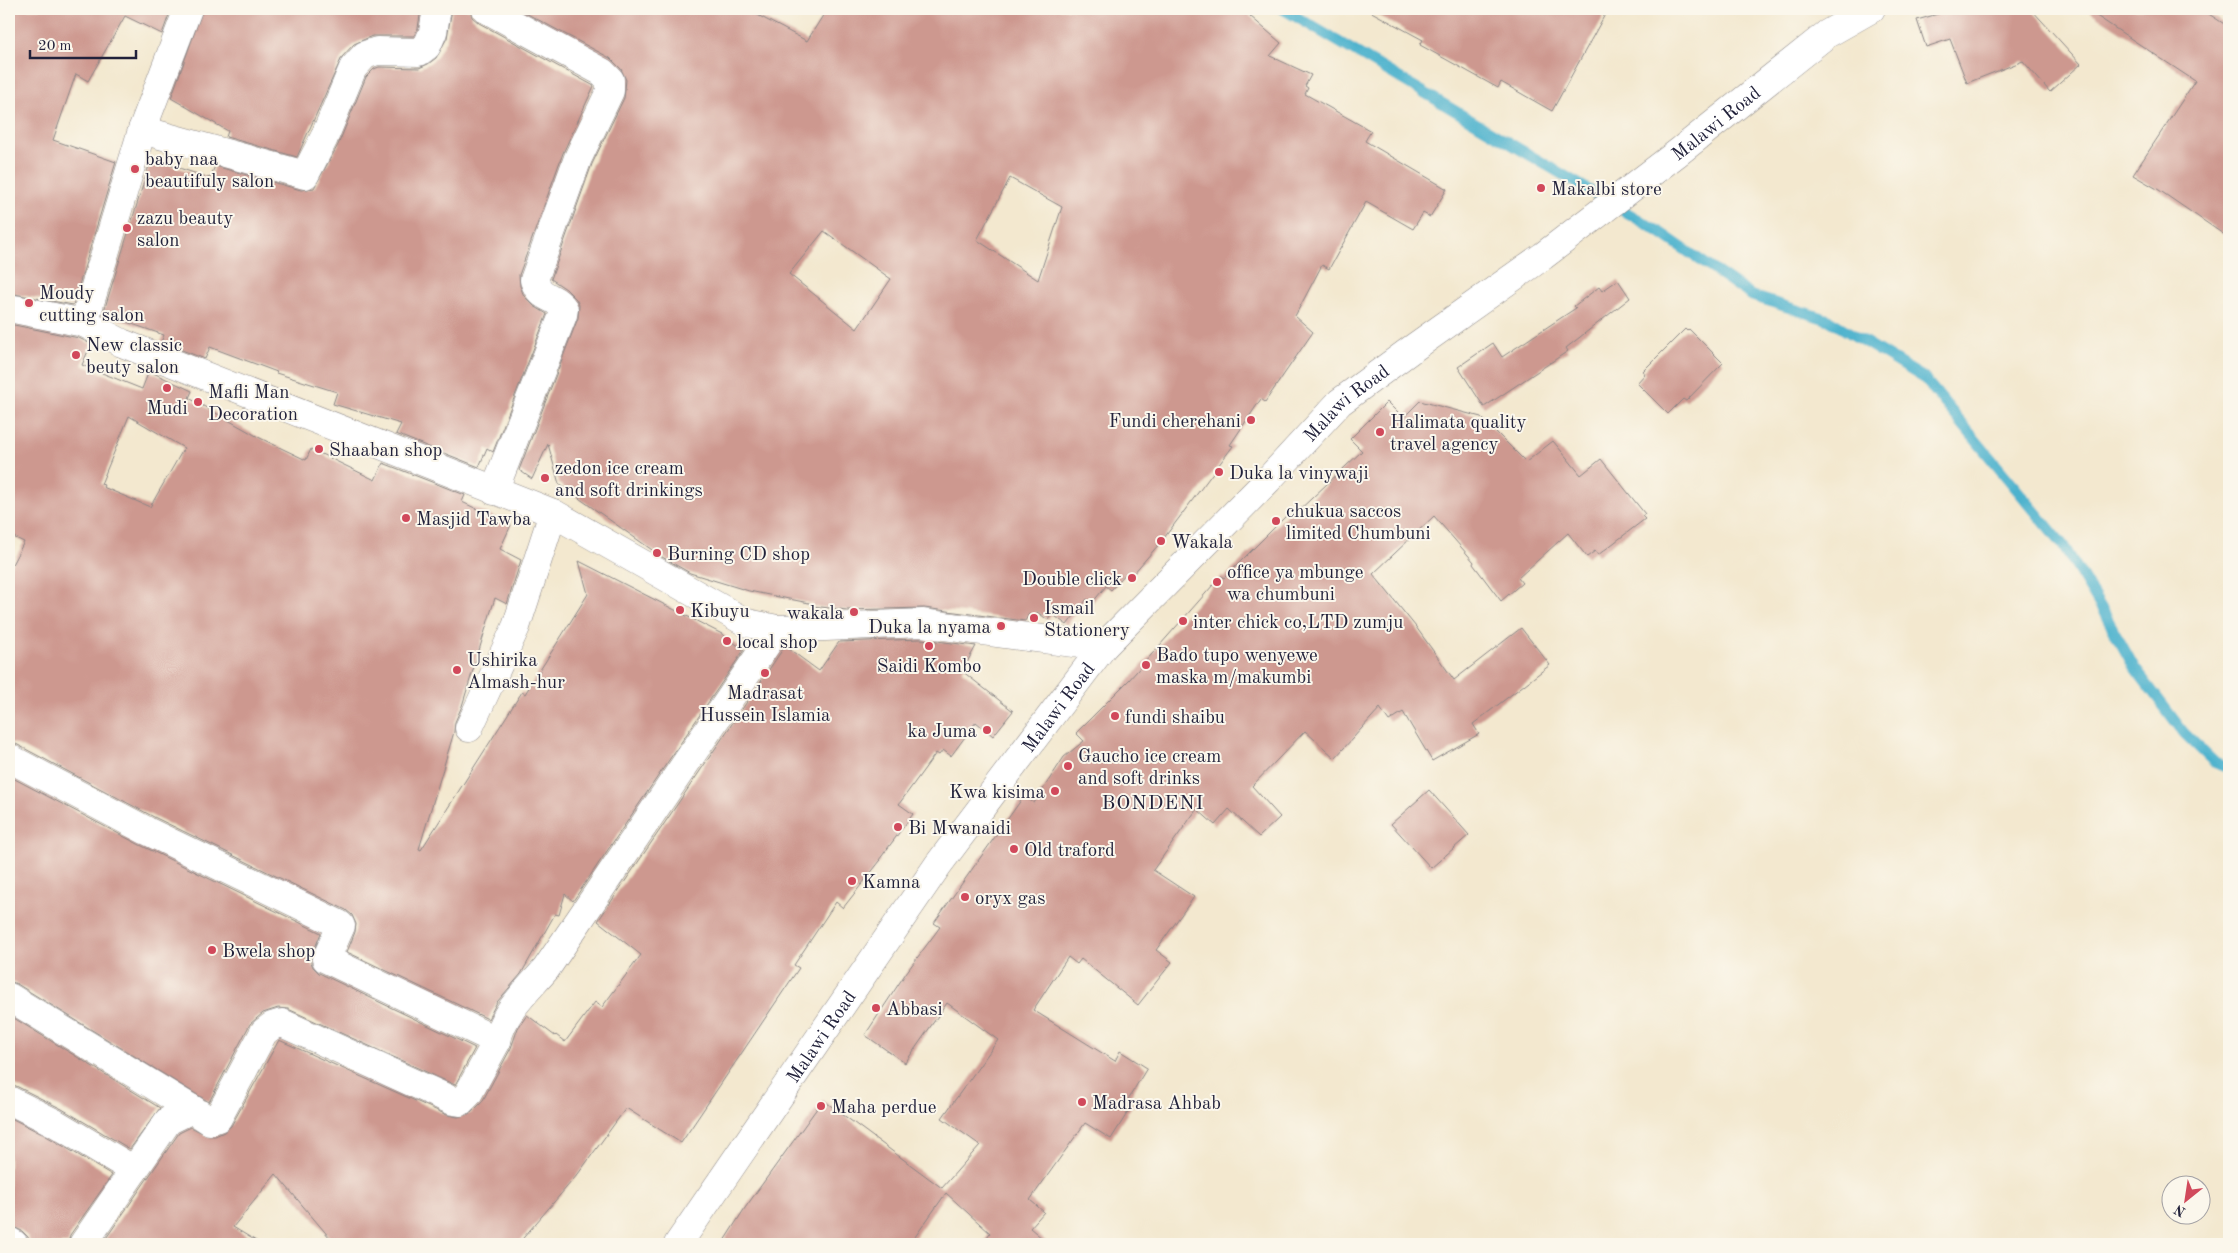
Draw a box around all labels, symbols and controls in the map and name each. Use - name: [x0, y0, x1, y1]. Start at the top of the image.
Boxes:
- scale bar: [30, 28, 136, 60]
- text: 20 m: [38, 39, 72, 54]
- street label: Malawi Road: [1669, 84, 1765, 165]
- place label: baby naa beautifuly salon: [145, 151, 274, 192]
- marker: baby naa beautifuly salon: [129, 163, 141, 175]
- place label: Makalbi store: [1551, 181, 1662, 200]
- marker: Makalbi store: [1535, 182, 1547, 194]
- place label: zazu beauty salon: [137, 210, 233, 251]
- marker: zazu beauty salon: [121, 222, 133, 234]
- place label: Moudy cutting salon: [39, 285, 144, 326]
- marker: Moudy cutting salon: [23, 297, 35, 309]
- place label: New classic beuty salon: [86, 337, 182, 378]
- marker: New classic beuty salon: [70, 349, 82, 361]
- street label: Malawi Road: [1301, 362, 1394, 446]
- marker: Mudi: [161, 382, 173, 394]
- place label: Mafli Man Decoration: [208, 384, 298, 425]
- marker: Mafli Man Decoration: [192, 396, 204, 408]
- place label: Mudi: [146, 400, 188, 419]
- place label: Fundi cherehani: [1108, 413, 1241, 432]
- marker: Fundi cherehani: [1245, 414, 1257, 426]
- place label: Halimata quality travel agency: [1390, 414, 1527, 455]
- marker: Halimata quality travel agency: [1374, 426, 1386, 438]
- place label: Shaaban shop: [329, 442, 442, 461]
- marker: Shaaban shop: [313, 443, 325, 455]
- place label: zedon ice cream and soft drinkings: [555, 460, 703, 501]
- place label: Duka la vinywaji: [1229, 465, 1369, 484]
- marker: Duka la vinywaji: [1213, 466, 1225, 478]
- marker: zedon ice cream and soft drinkings: [539, 472, 551, 484]
- place label: chukua saccos limited Chumbuni: [1286, 503, 1431, 544]
- place label: Masjid Tawba: [416, 511, 532, 530]
- marker: Masjid Tawba: [400, 512, 412, 524]
- marker: chukua saccos limited Chumbuni: [1270, 515, 1282, 527]
- place label: Wakala: [1171, 534, 1234, 553]
- marker: Wakala: [1155, 535, 1167, 547]
- place label: Burning CD shop: [667, 546, 810, 565]
- marker: Burning CD shop: [651, 547, 663, 559]
- place label: office ya mbunge wa chumbuni: [1227, 564, 1364, 605]
- place label: Double click: [1022, 571, 1122, 590]
- marker: Double click: [1126, 572, 1138, 584]
- marker: office ya mbunge wa chumbuni: [1211, 576, 1223, 588]
- place label: Ismail Stationery: [1044, 600, 1130, 641]
- place label: Kibuyu: [690, 603, 750, 622]
- marker: Kibuyu: [674, 604, 686, 616]
- place label: wakala: [787, 605, 845, 624]
- marker: wakala: [848, 606, 860, 618]
- marker: Ismail Stationery: [1028, 612, 1040, 624]
- place label: inter chick co,LTD zumju: [1193, 614, 1403, 633]
- marker: inter chick co,LTD zumju: [1177, 615, 1189, 627]
- place label: Duka la nyama: [868, 619, 992, 638]
- marker: Duka la nyama: [995, 620, 1007, 632]
- place label: local shop: [737, 634, 818, 653]
- marker: local shop: [721, 635, 733, 647]
- marker: Saidi Kombo: [923, 640, 935, 652]
- place label: Bado tupo wenyewe maska m/makumbi: [1156, 647, 1318, 688]
- place label: Ushirika Almash-hur: [467, 652, 565, 693]
- place label: Saidi Kombo: [877, 658, 981, 677]
- marker: Bado tupo wenyewe maska m/makumbi: [1140, 659, 1152, 671]
- street label: Malawi Road: [1020, 660, 1100, 757]
- marker: Ushirika Almash-hur: [451, 664, 463, 676]
- marker: Madrasat Hussein Islamia: [759, 667, 771, 679]
- place label: Madrasat Hussein Islamia: [700, 685, 831, 726]
- place label: fundi shaibu: [1125, 709, 1225, 728]
- marker: fundi shaibu: [1109, 710, 1121, 722]
- place label: ka Juma: [908, 723, 978, 742]
- marker: ka Juma: [981, 724, 993, 736]
- place label: Gaucho ice cream and soft drinks: [1078, 748, 1221, 789]
- marker: Gaucho ice cream and soft drinks: [1062, 760, 1074, 772]
- place label: Kwa kisima: [949, 784, 1046, 803]
- marker: Kwa kisima: [1049, 785, 1061, 797]
- district label: BONDENI: [1102, 794, 1204, 814]
- place label: Bi Mwanaidi: [908, 820, 1011, 839]
- marker: Bi Mwanaidi: [892, 821, 904, 833]
- place label: Old traford: [1024, 842, 1115, 861]
- marker: Old traford: [1008, 843, 1020, 855]
- place label: Kamna: [862, 874, 921, 893]
- marker: Kamna: [846, 875, 858, 887]
- place label: oryx gas: [975, 890, 1045, 909]
- marker: oryx gas: [959, 891, 971, 903]
- place label: Bwela shop: [222, 943, 315, 962]
- marker: Bwela shop: [206, 944, 218, 956]
- street label: Malawi Road: [785, 988, 861, 1087]
- place label: Abbasi: [886, 1001, 943, 1020]
- marker: Abbasi: [870, 1002, 882, 1014]
- place label: Madrasa Ahbab: [1092, 1095, 1221, 1114]
- marker: Madrasa Ahbab: [1076, 1096, 1088, 1108]
- place label: Maha perdue: [831, 1099, 937, 1118]
- marker: Maha perdue: [815, 1100, 827, 1112]
- north arrow: [2160, 1176, 2210, 1226]
- text: N: [2172, 1202, 2188, 1219]

